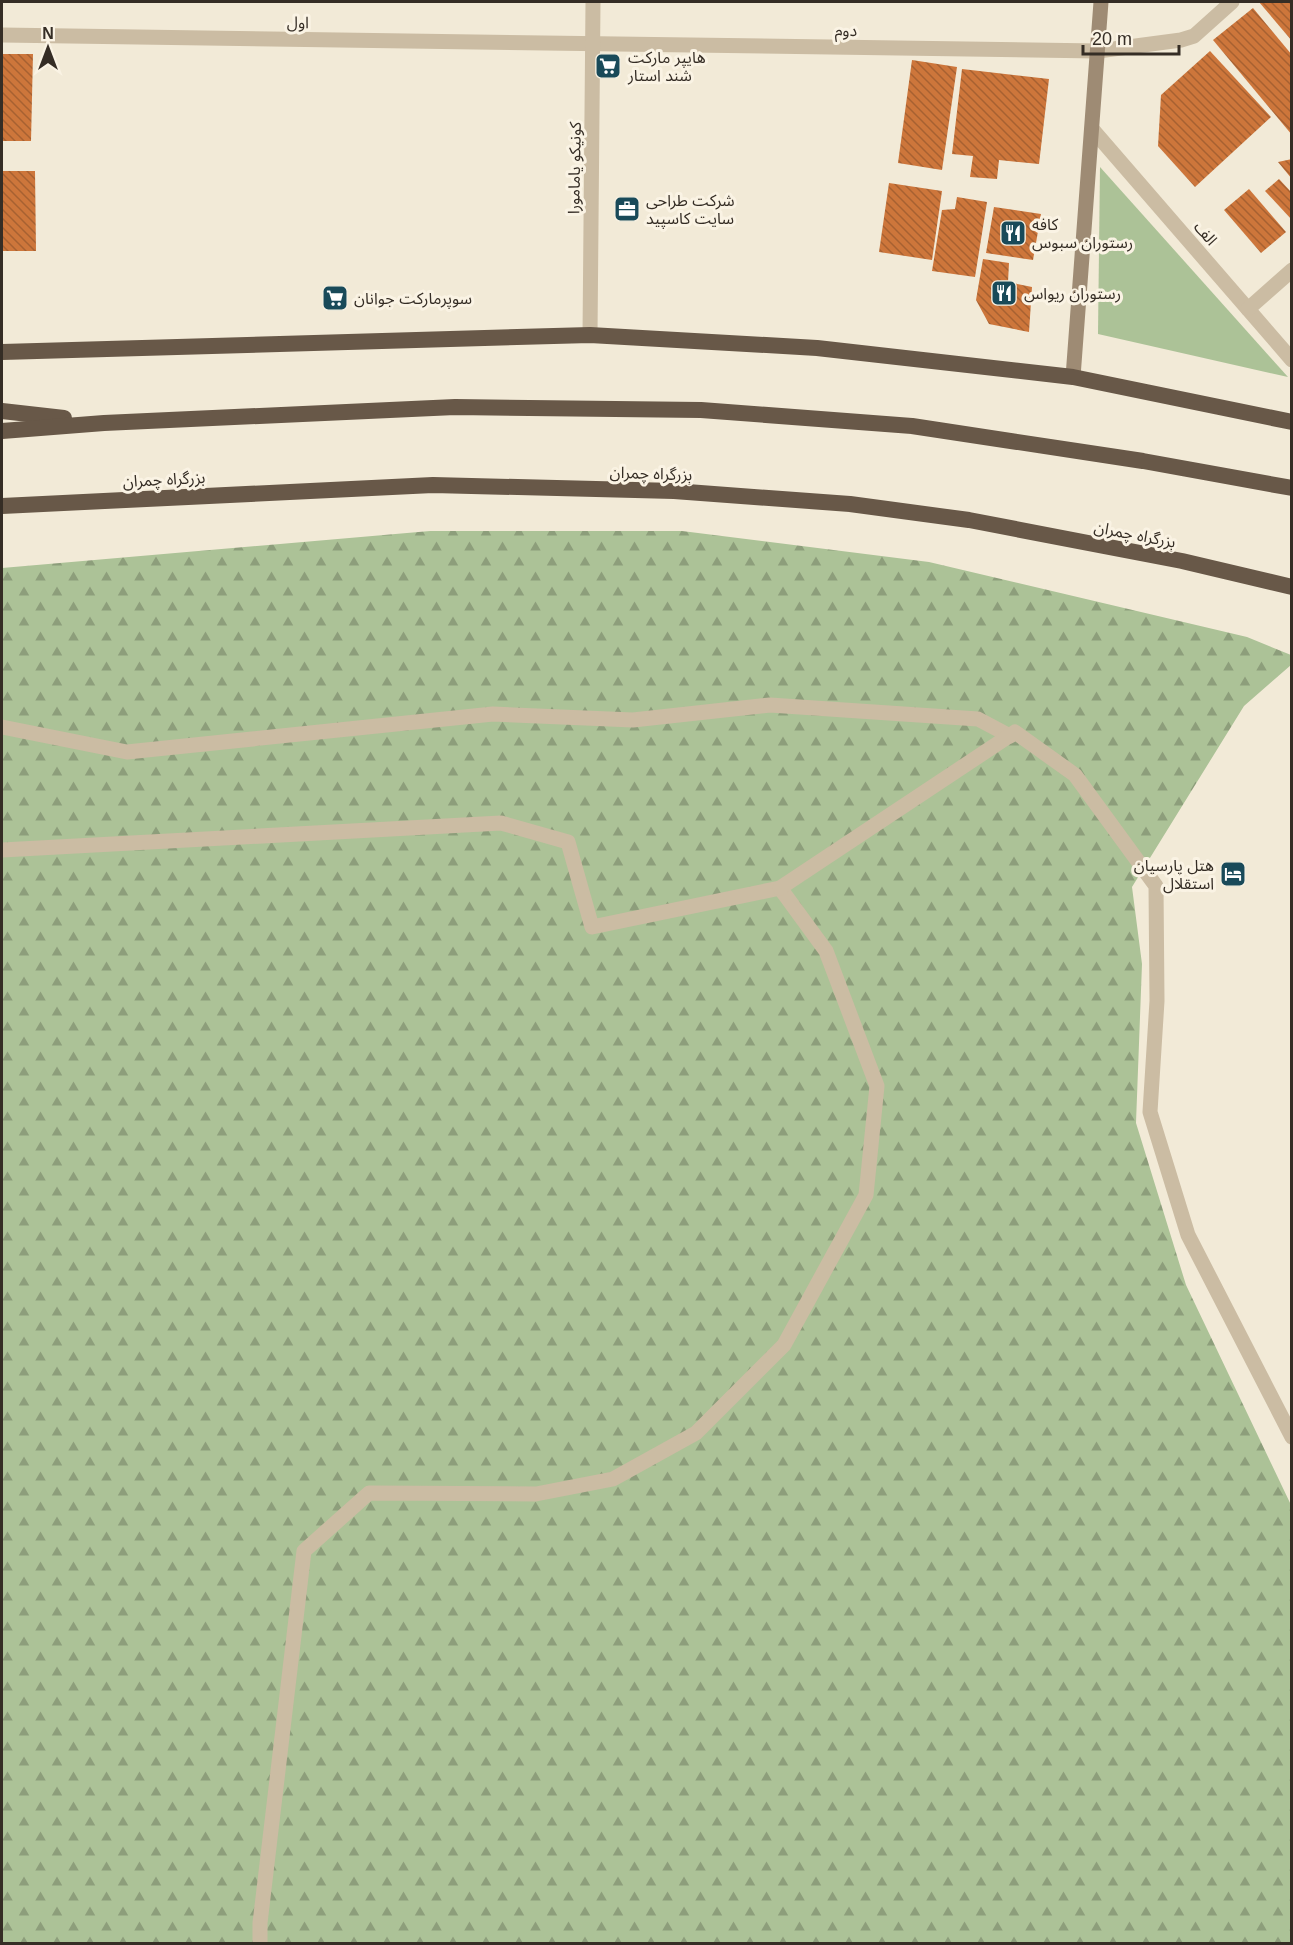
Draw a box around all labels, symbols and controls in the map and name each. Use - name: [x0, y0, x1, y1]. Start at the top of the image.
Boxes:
- street label: اول: [287, 14, 309, 33]
- north arrow: [18, 18, 78, 78]
- scale bar: [1083, 18, 1179, 56]
- street label: دوم: [835, 22, 857, 43]
- text: N: [42, 25, 54, 42]
- text: 20 m: [1092, 29, 1132, 49]
- place label: هایپر مارکت شند استار: [627, 49, 706, 85]
- supermarket icon: هایپر مارکت شند استار: [593, 51, 623, 81]
- street label: کونیکو یامامورا: [565, 121, 585, 214]
- place label: شرکت طراحی سایت کاسپید: [646, 192, 735, 229]
- office icon: شرکت طراحی سایت کاسپید: [612, 194, 642, 224]
- place label: کافه رستوران سبوس: [1032, 216, 1133, 252]
- restaurant icon: کافه رستوران سبوس: [998, 218, 1028, 248]
- street label: الف: [1191, 218, 1220, 249]
- restaurant icon: رستوران ریواس: [989, 278, 1019, 308]
- supermarket icon: سوپرمارکت جوانان: [320, 283, 350, 313]
- place label: رستوران ریواس: [1024, 285, 1121, 303]
- place label: سوپرمارکت جوانان: [354, 290, 472, 309]
- street label: بزرگراه چمران: [609, 464, 693, 485]
- street label: بزرگراه چمران: [122, 469, 206, 492]
- street label: بزرگراه چمران: [1092, 518, 1177, 553]
- place label: هتل پارسیان استقلال: [1134, 857, 1214, 894]
- hotel icon: هتل پارسیان استقلال: [1218, 859, 1248, 889]

